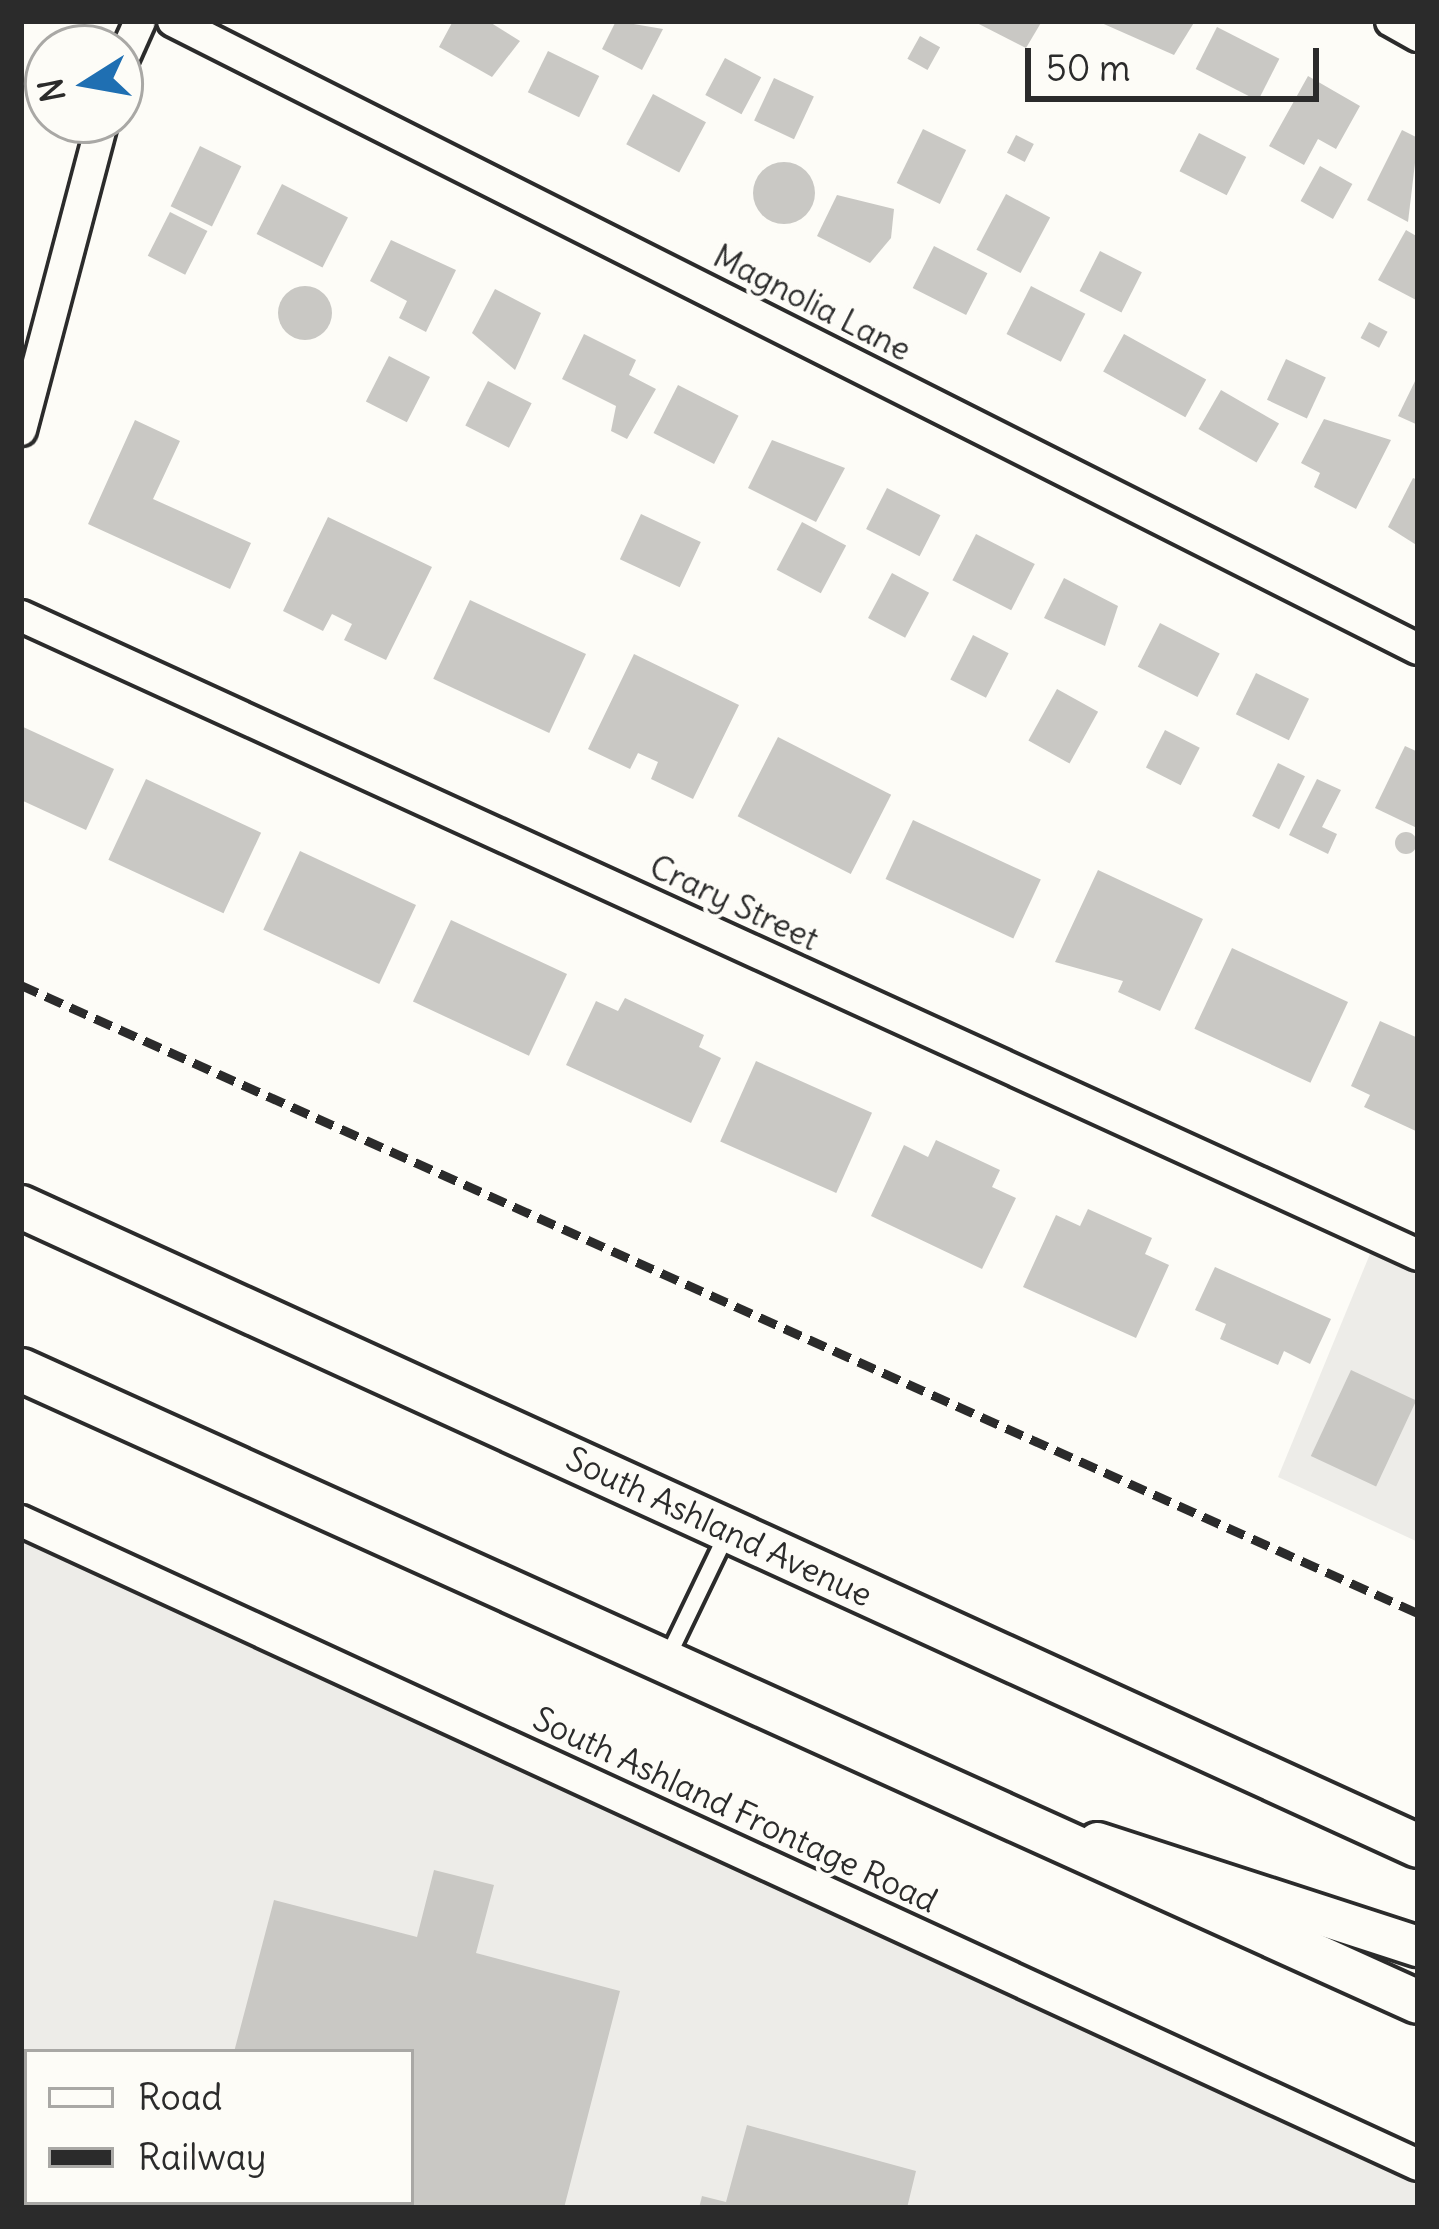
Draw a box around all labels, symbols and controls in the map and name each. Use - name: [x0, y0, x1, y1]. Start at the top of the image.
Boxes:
- north arrow: [24, 24, 144, 144]
- scale bar: [1031, 24, 1325, 98]
- text: 50 m: [1046, 46, 1131, 91]
- text: N: [29, 75, 74, 106]
- street label: Magnolia Lane: [707, 236, 917, 370]
- street label: Crary Street: [643, 847, 825, 959]
- street label: South Ashland Avenue: [560, 1439, 878, 1615]
- street label: South Ashland Frontage Road: [527, 1699, 943, 1921]
- legend: [24, 2049, 414, 2205]
- text: Road: [138, 2075, 222, 2120]
- text: Railway: [138, 2135, 267, 2180]

